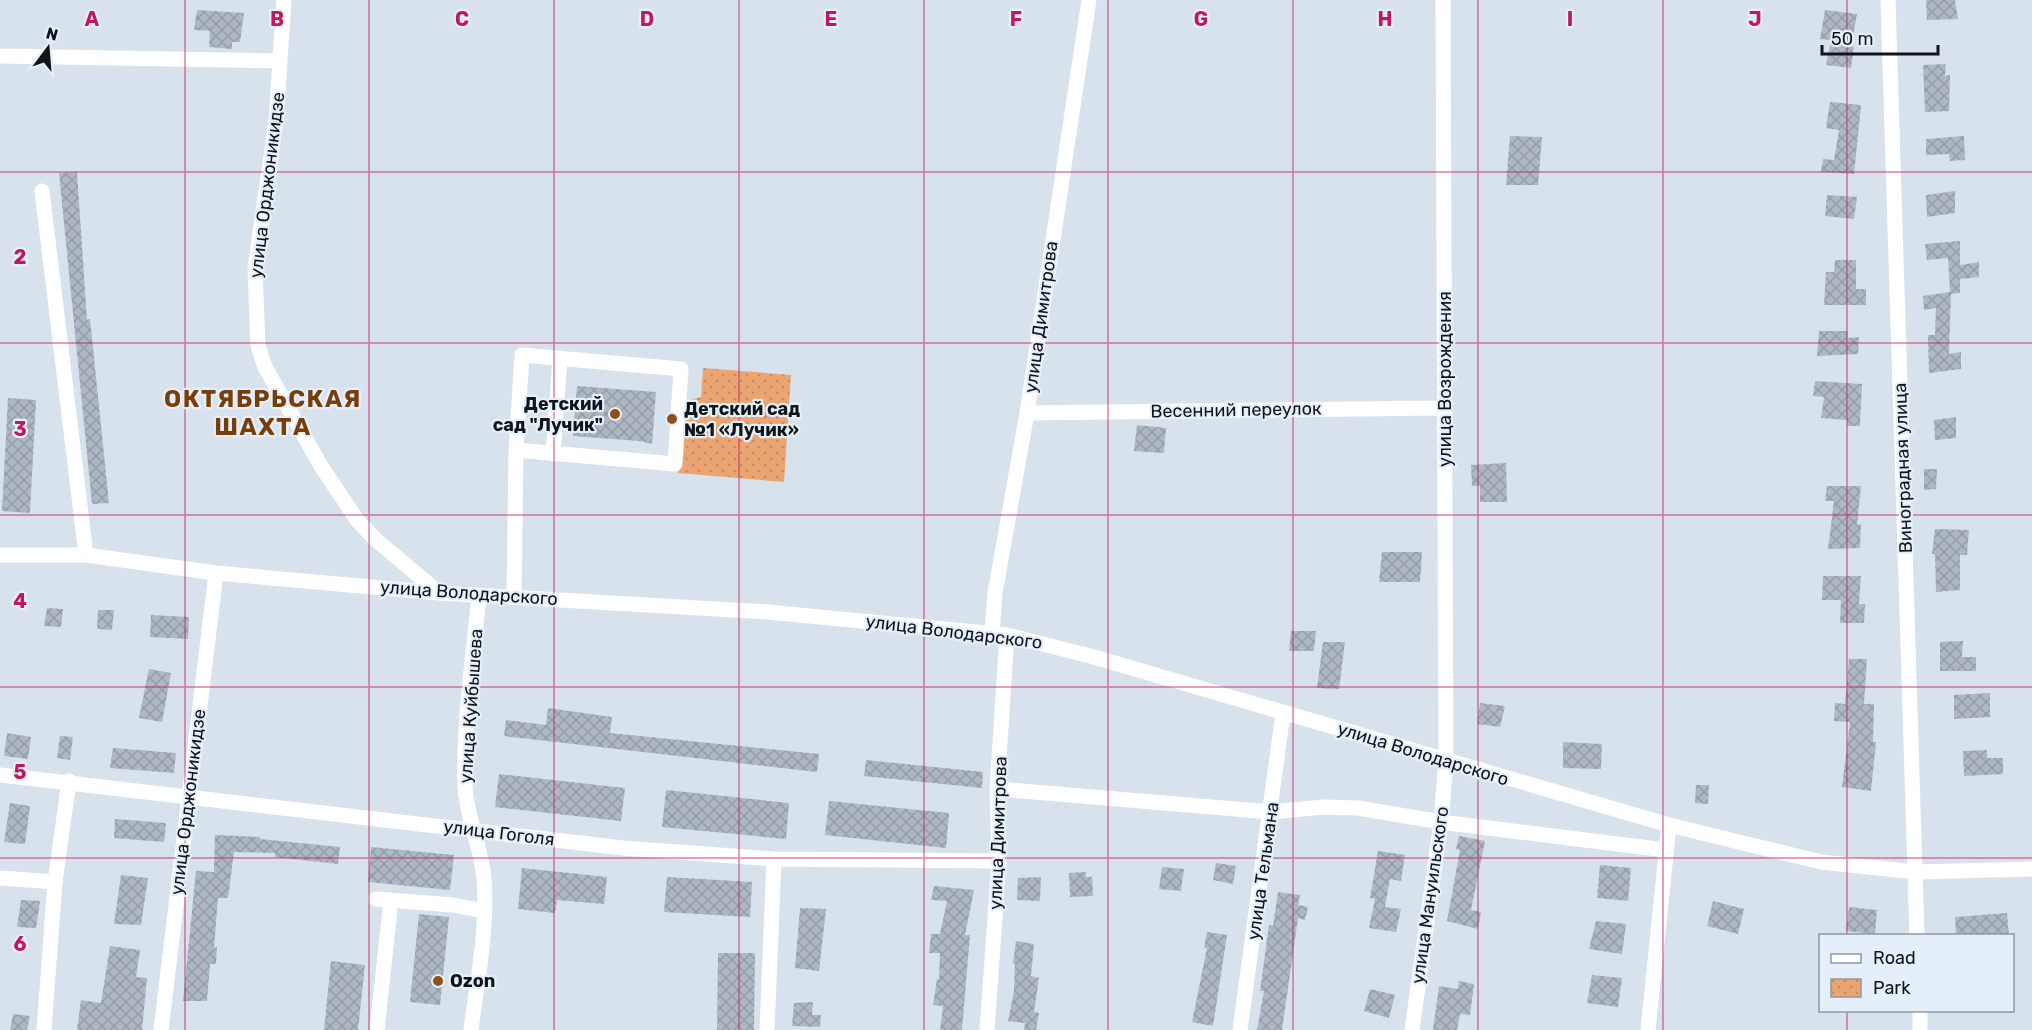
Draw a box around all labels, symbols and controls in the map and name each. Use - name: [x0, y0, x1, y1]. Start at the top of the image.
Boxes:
- text: A: [85, 7, 100, 31]
- text: B: [270, 7, 284, 31]
- text: C: [455, 7, 469, 31]
- text: D: [640, 7, 654, 31]
- text: E: [825, 7, 837, 31]
- text: F: [1010, 7, 1022, 31]
- text: G: [1194, 7, 1208, 31]
- text: H: [1378, 7, 1392, 31]
- text: I: [1567, 7, 1573, 31]
- text: J: [1748, 7, 1762, 31]
- north arrow: [18, 18, 78, 78]
- scale bar: [1822, 18, 1938, 56]
- text: N: [44, 23, 60, 45]
- text: 50 m: [1831, 28, 1874, 50]
- street label: улица Орджоникидзе: [245, 91, 289, 279]
- street label: улица Димитрова: [1019, 239, 1063, 395]
- text: 2: [14, 245, 27, 269]
- street label: улица Возрождения: [1434, 291, 1456, 467]
- street label: Виноградная улица: [1889, 382, 1917, 554]
- district label: ОКТЯБРЬСКАЯ ШАХТА: [164, 385, 362, 441]
- place label: Детский сад "Лучик": [493, 393, 603, 436]
- place label: Детский сад №1 «Лучик»: [684, 398, 800, 441]
- street label: Весенний переулок: [1150, 398, 1322, 422]
- marker: Детский сад "Лучик": [608, 407, 622, 421]
- marker: Детский сад №1 «Лучик»: [665, 412, 679, 426]
- text: 3: [13, 417, 27, 441]
- street label: улица Володарского: [379, 576, 559, 610]
- text: 4: [13, 589, 27, 613]
- street label: улица Володарского: [864, 610, 1044, 654]
- street label: улица Куйбышева: [455, 628, 487, 784]
- street label: улица Орджоникидзе: [166, 708, 210, 896]
- street label: улица Володарского: [1335, 717, 1511, 791]
- street label: улица Димитрова: [984, 756, 1012, 910]
- text: 5: [14, 760, 27, 784]
- street label: улица Тельмана: [1242, 801, 1284, 941]
- street label: улица Мануильского: [1407, 805, 1453, 985]
- street label: улица Гоголя: [442, 815, 556, 851]
- text: 6: [13, 932, 27, 956]
- legend: [1819, 934, 2014, 1012]
- text: Road: [1873, 947, 1916, 969]
- place label: Ozon: [450, 970, 495, 992]
- marker: Ozon: [431, 974, 445, 988]
- text: Park: [1873, 977, 1911, 999]

